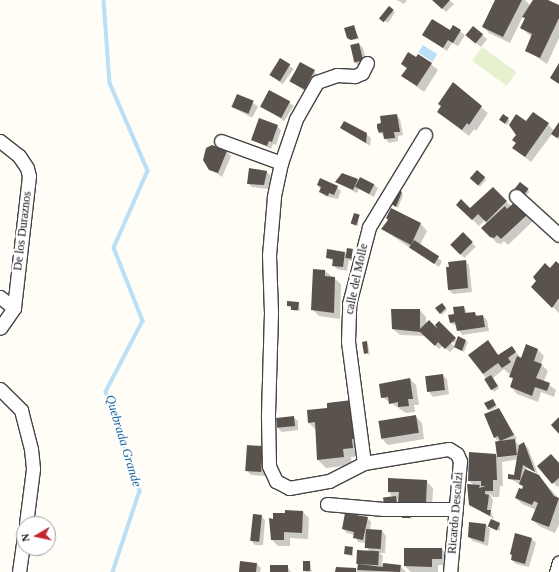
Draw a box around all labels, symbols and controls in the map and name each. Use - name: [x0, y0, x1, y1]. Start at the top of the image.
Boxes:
- street label: De los Duraznos: [11, 190, 35, 272]
- street label: calle del Molle: [342, 242, 372, 316]
- water label: Quebrada Grande: [102, 393, 144, 489]
- street label: Ricardo Descalzi: [445, 471, 467, 555]
- north arrow: [16, 516, 56, 556]
- text: N: [19, 533, 32, 543]

